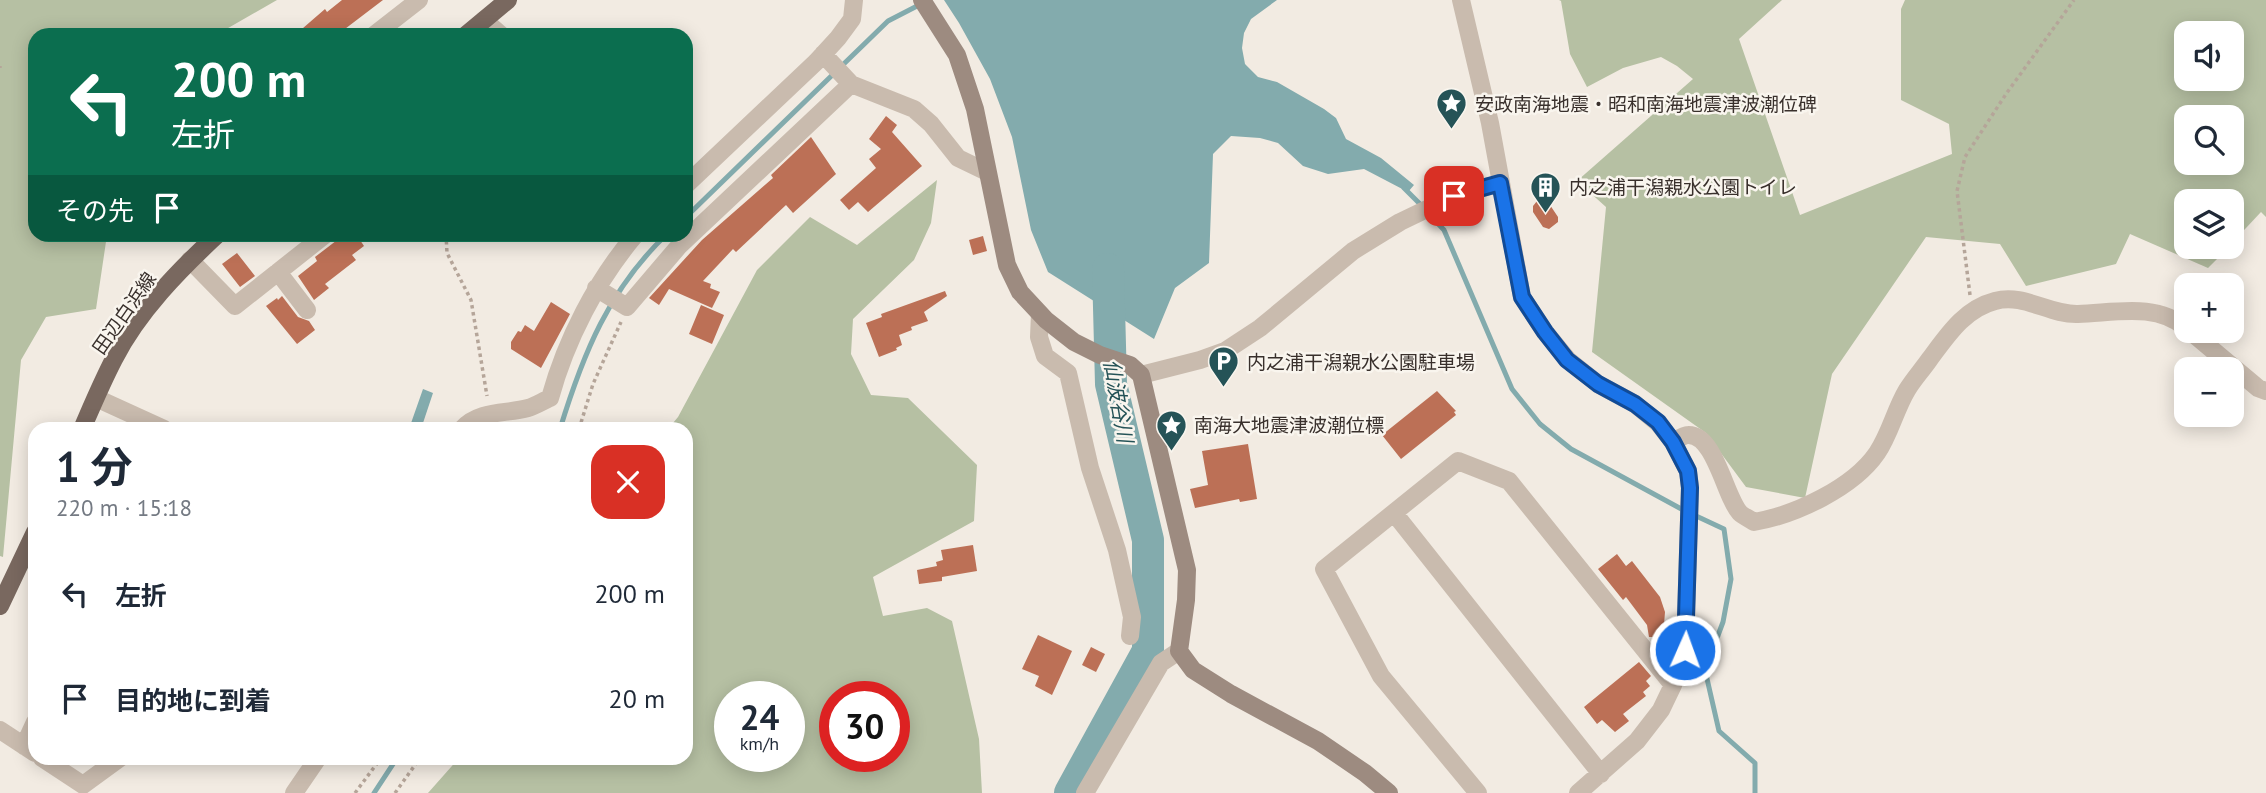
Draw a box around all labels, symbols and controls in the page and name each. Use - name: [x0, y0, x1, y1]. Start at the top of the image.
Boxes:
- map controls: [2174, 21, 2244, 427]
- button: sound: [2174, 21, 2244, 91]
- text: 200 m: [171, 47, 306, 111]
- icon: left: [56, 56, 147, 147]
- place icon: 安政南海地震・昭和南海地震津波潮位碑: [1435, 87, 1469, 131]
- place label: 安政南海地震・昭和南海地震津波潮位碑: [1475, 92, 1817, 116]
- button: search: [2174, 105, 2244, 175]
- text: 左折: [171, 113, 235, 155]
- pin: [1424, 166, 1484, 226]
- building icon: 内之浦干潟親水公園トイレ: [1529, 170, 1563, 214]
- place label: 内之浦干潟親水公園トイレ: [1569, 175, 1797, 199]
- icon: arrive: [1435, 177, 1473, 215]
- icon: arrive: [148, 189, 186, 227]
- button: layers: [2174, 189, 2244, 259]
- text: その先: [56, 194, 134, 227]
- street label: 田辺白浜線: [87, 267, 161, 359]
- button: +: [2174, 273, 2244, 343]
- parking icon: 内之浦干潟親水公園駐車場: [1207, 345, 1241, 389]
- place label: 内之浦干潟親水公園駐車場: [1247, 350, 1475, 374]
- water label: 仙波谷川: [1098, 357, 1139, 447]
- button: −: [2174, 357, 2244, 427]
- place icon: 南海大地震津波潮位標: [1154, 408, 1188, 452]
- place label: 南海大地震津波潮位標: [1194, 413, 1384, 437]
- text: 1 分: [56, 439, 132, 494]
- button: close: [591, 445, 665, 519]
- text: 220 m · 15:18: [56, 493, 192, 522]
- icon: left: [56, 575, 94, 613]
- text: 200 m: [594, 577, 665, 610]
- text: 左折: [115, 579, 167, 612]
- position arrow: [1648, 613, 1722, 687]
- icon: arrive: [56, 680, 94, 718]
- speed limit sign: 30: [819, 681, 910, 772]
- text: 20 m: [609, 682, 665, 715]
- text: 目的地に到着: [115, 684, 271, 717]
- text: 24: [740, 694, 779, 740]
- text: km/h: [740, 732, 779, 755]

